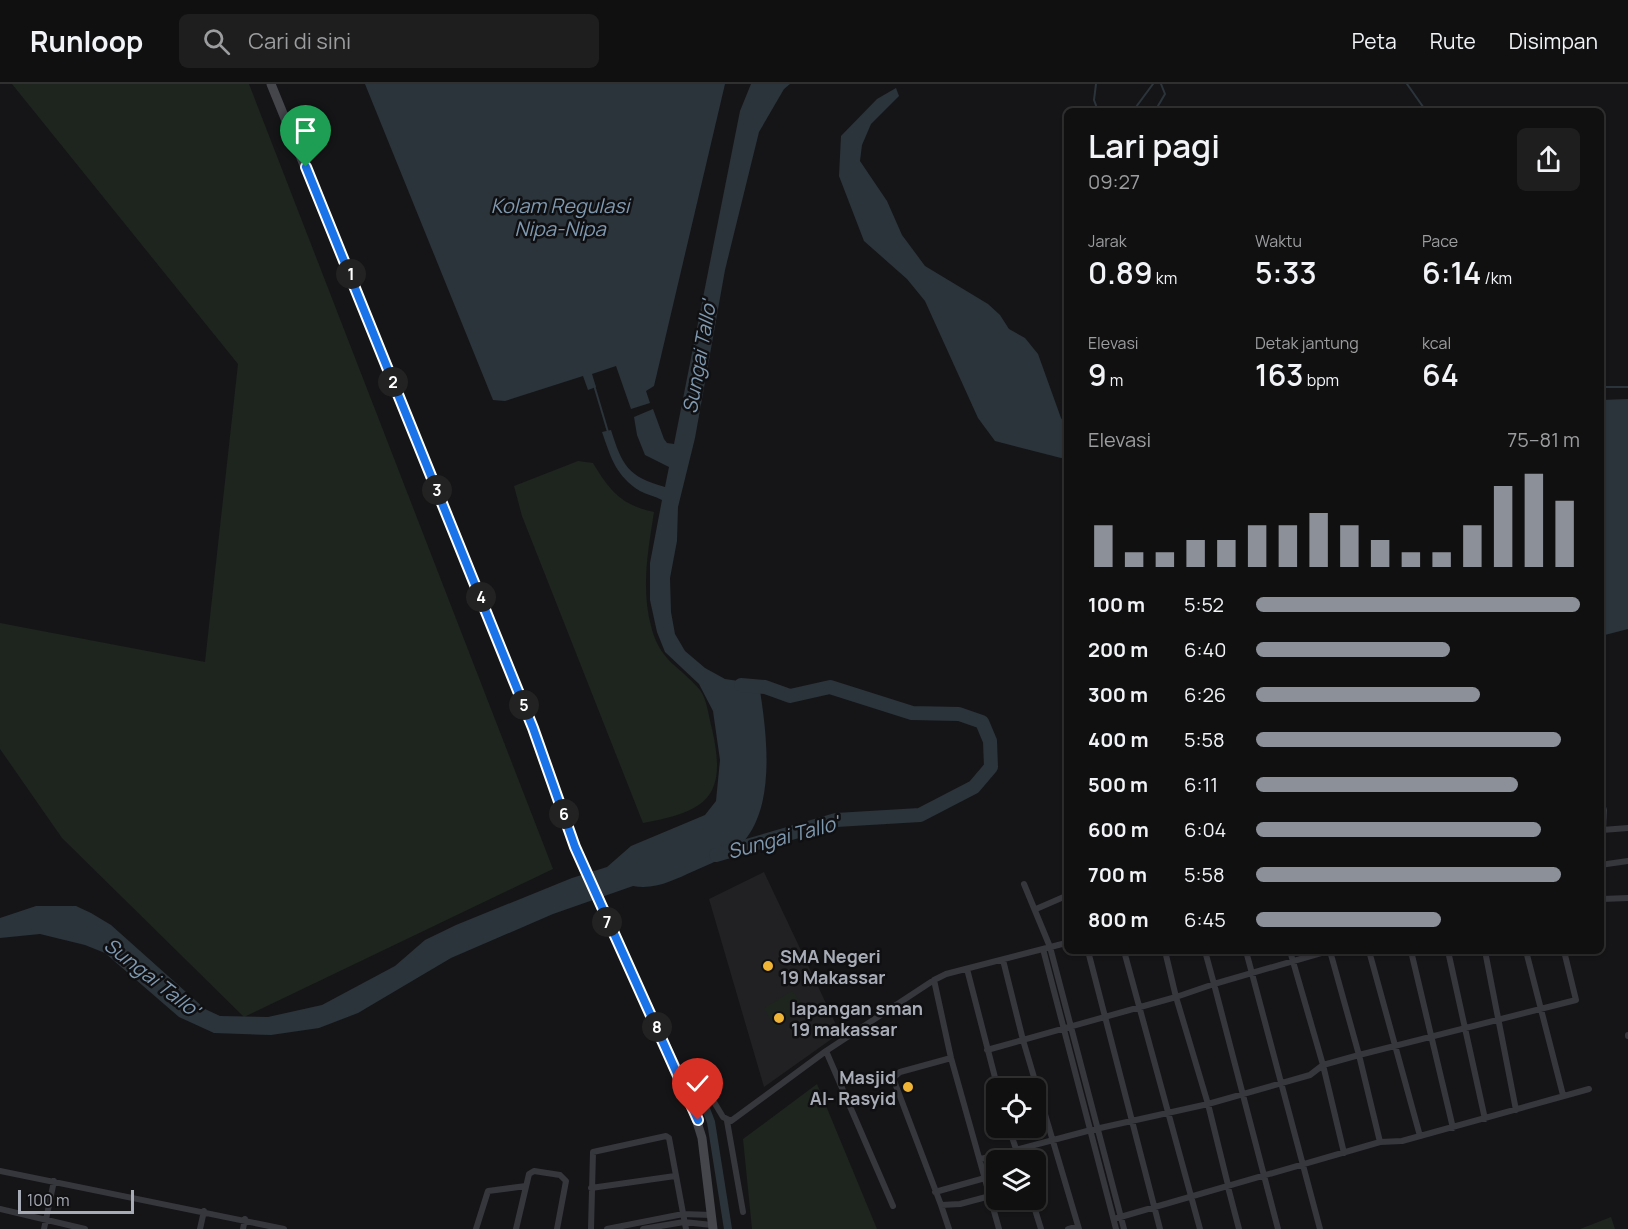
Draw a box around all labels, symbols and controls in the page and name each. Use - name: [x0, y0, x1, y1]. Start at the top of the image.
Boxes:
- search box: [179, 14, 599, 68]
- text: Runloop: [30, 22, 143, 60]
- icon: search: [200, 25, 233, 58]
- text: Cari di sini: [248, 26, 351, 56]
- text: Peta: [1352, 27, 1397, 55]
- text: Rute: [1430, 27, 1476, 55]
- text: Disimpan: [1509, 27, 1598, 55]
- pin: [280, 105, 331, 167]
- icon: arrive: [289, 114, 322, 147]
- text: Lari pagi: [1088, 123, 1220, 168]
- button: share: [1517, 128, 1580, 191]
- text: 09:27: [1088, 168, 1140, 195]
- water label: Kolam Regulasi Nipa-Nipa: [491, 192, 632, 242]
- text: Jarak: [1088, 230, 1127, 252]
- text: Waktu: [1255, 230, 1302, 252]
- text: Pace: [1422, 230, 1458, 252]
- text: 0.89: [1088, 252, 1153, 293]
- text: 5:33: [1255, 252, 1317, 293]
- text: 6:14: [1422, 252, 1481, 293]
- pin: 1: [336, 259, 366, 289]
- text: 1: [347, 263, 355, 285]
- text: km: [1153, 267, 1177, 289]
- text: /km: [1481, 267, 1512, 289]
- water label: Sungai Tallo': [676, 296, 723, 416]
- text: Elevasi: [1088, 332, 1139, 354]
- text: Detak jantung: [1255, 332, 1359, 354]
- text: kcal: [1422, 332, 1451, 354]
- text: 9: [1088, 354, 1107, 395]
- text: 163: [1255, 354, 1303, 395]
- text: 64: [1422, 354, 1459, 395]
- pin: 2: [378, 367, 408, 397]
- text: m: [1107, 369, 1123, 391]
- text: bpm: [1303, 369, 1339, 391]
- text: 2: [388, 371, 398, 393]
- text: Elevasi: [1088, 426, 1151, 453]
- text: 75–81 m: [1507, 426, 1580, 453]
- pin: 3: [422, 475, 452, 505]
- text: 3: [432, 479, 442, 501]
- pin: 4: [466, 582, 496, 612]
- text: 4: [476, 586, 486, 608]
- text: 100 m: [1088, 591, 1145, 618]
- text: 5:52: [1184, 591, 1224, 618]
- text: 200 m: [1088, 636, 1148, 663]
- text: 6:40: [1184, 636, 1226, 663]
- text: 300 m: [1088, 681, 1148, 708]
- text: 6:26: [1184, 681, 1226, 708]
- pin: 5: [509, 690, 539, 720]
- text: 5: [519, 694, 529, 716]
- text: 400 m: [1088, 726, 1148, 753]
- text: 5:58: [1184, 726, 1225, 753]
- text: 500 m: [1088, 771, 1148, 798]
- text: 6:11: [1184, 771, 1218, 798]
- pin: 6: [549, 799, 579, 829]
- text: 6: [559, 803, 569, 825]
- water label: Sungai Tallo': [724, 808, 844, 865]
- text: 600 m: [1088, 816, 1149, 843]
- text: 6:04: [1184, 816, 1226, 843]
- text: 700 m: [1088, 861, 1147, 888]
- text: 5:58: [1184, 861, 1225, 888]
- text: 800 m: [1088, 906, 1149, 933]
- text: 6:45: [1184, 906, 1226, 933]
- pin: 7: [592, 907, 622, 937]
- text: 7: [603, 911, 611, 933]
- water label: Sungai Tallo': [99, 931, 207, 1024]
- place label: SMA Negeri 19 Makassar: [780, 944, 886, 989]
- marker: SMA Negeri 19 Makassar: [761, 959, 775, 973]
- place label: lapangan sman 19 makassar: [791, 996, 923, 1041]
- marker: lapangan sman 19 makassar: [772, 1011, 786, 1025]
- pin: 8: [642, 1012, 672, 1042]
- text: 8: [652, 1016, 662, 1038]
- pin: [672, 1058, 723, 1120]
- place label: Masjid Al- Rasyid: [810, 1065, 896, 1110]
- icon: check: [681, 1067, 714, 1100]
- map controls: [986, 1078, 1046, 1210]
- button: locate: [986, 1078, 1046, 1138]
- marker: Masjid Al- Rasyid: [901, 1080, 915, 1094]
- button: layers: [986, 1150, 1046, 1210]
- scale bar: [18, 1187, 134, 1214]
- text: 100 m: [27, 1189, 70, 1211]

